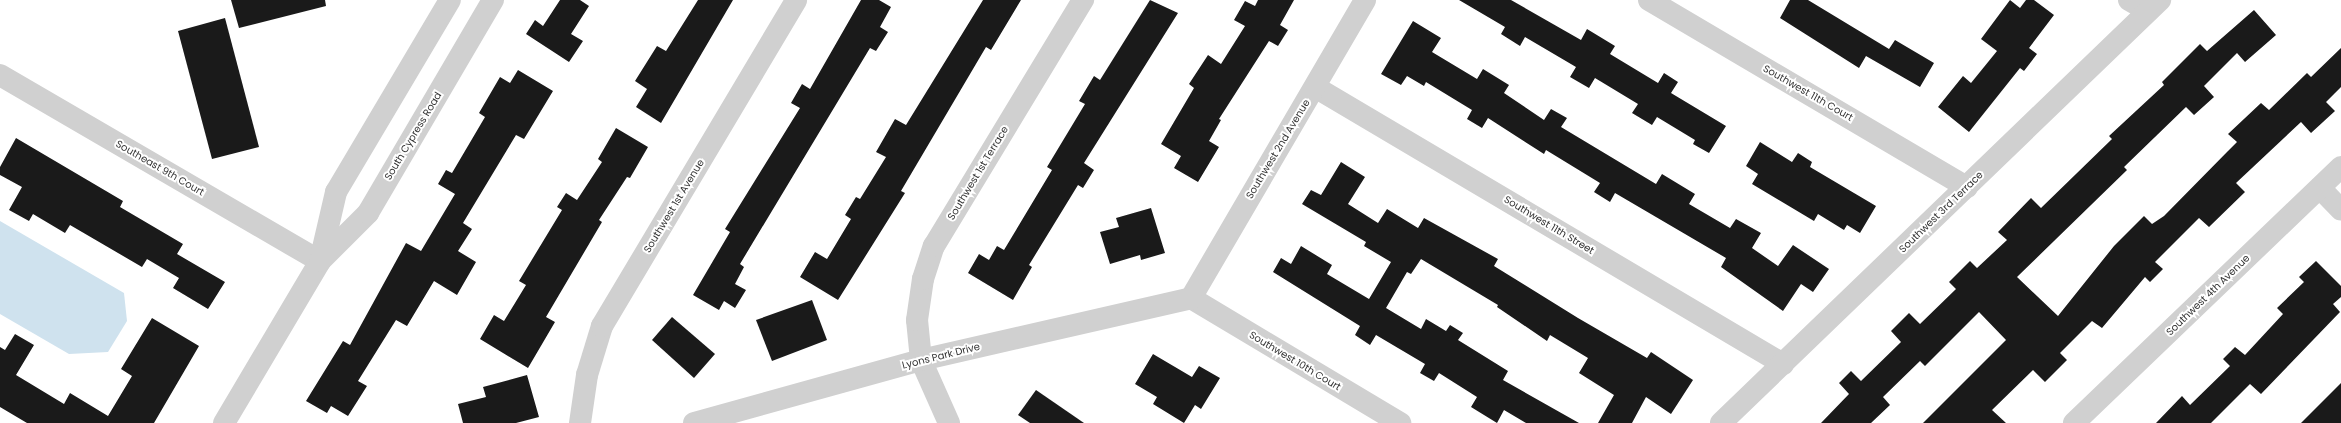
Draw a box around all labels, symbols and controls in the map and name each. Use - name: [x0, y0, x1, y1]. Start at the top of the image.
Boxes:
- street label: Southwest 11th Court: [1761, 62, 1855, 124]
- street label: South Cypress Road: [382, 90, 444, 182]
- street label: Southwest 2nd Avenue: [1244, 97, 1312, 201]
- street label: Southwest 1st Terrace: [945, 124, 1011, 222]
- street label: Southeast 9th Court: [114, 138, 206, 198]
- street label: Southwest 1st Avenue: [641, 157, 707, 255]
- street label: Southwest 3rd Terrace: [1897, 169, 1985, 255]
- street label: Southwest 11th Street: [1502, 193, 1596, 257]
- street label: Southwest 4th Avenue: [2164, 252, 2252, 338]
- street label: Southwest 10th Court: [1247, 329, 1343, 393]
- street label: Lyons Park Drive: [901, 341, 981, 371]

